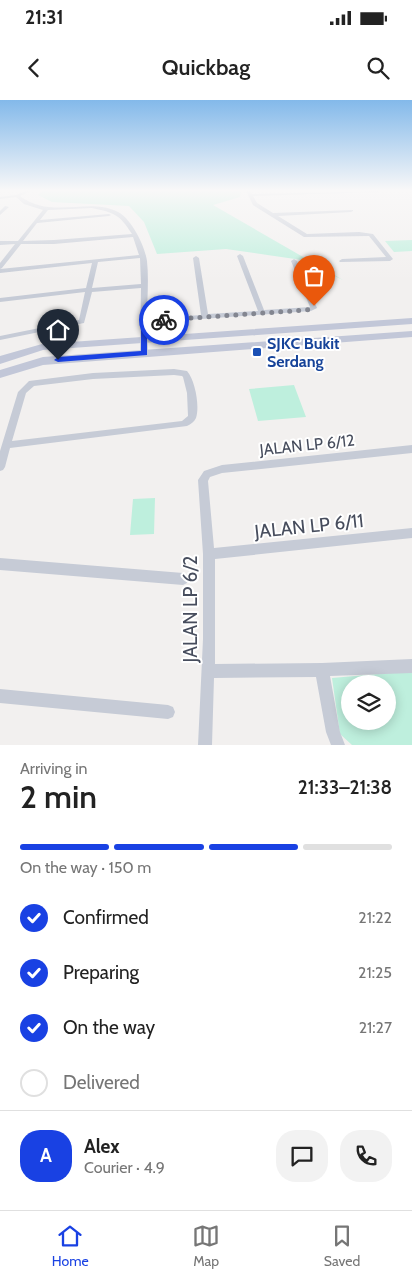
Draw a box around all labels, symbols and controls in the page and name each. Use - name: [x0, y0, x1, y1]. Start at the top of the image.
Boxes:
- text: 21:31: [25, 6, 64, 29]
- icon: back: [20, 54, 48, 82]
- text: Quickbag: [162, 54, 250, 81]
- icon: search: [364, 54, 392, 82]
- pin: [293, 255, 335, 306]
- icon: bag: [300, 262, 328, 290]
- courier: [139, 295, 189, 345]
- icon: bike: [150, 306, 178, 334]
- pin: [37, 309, 79, 360]
- icon: home: [44, 316, 72, 344]
- place label: SJKC Bukit Serdang: [267, 334, 340, 371]
- marker: SJKC Bukit Serdang: [251, 346, 263, 358]
- street label: JALAN LP 6/12: [258, 431, 355, 460]
- street label: JALAN LP 6/11: [252, 509, 365, 543]
- street label: JALAN LP 6/2: [179, 556, 202, 663]
- map controls: [341, 675, 396, 730]
- button: layers: [341, 675, 396, 730]
- text: Arriving in: [20, 759, 87, 778]
- text: 21:33–21:38: [298, 776, 392, 799]
- text: 2 min: [20, 777, 97, 816]
- text: On the way · 150 m: [20, 858, 151, 877]
- icon: check: [20, 904, 48, 932]
- text: Confirmed: [63, 906, 149, 929]
- text: 21:22: [358, 908, 392, 927]
- icon: check: [20, 959, 48, 987]
- text: Preparing: [63, 961, 139, 984]
- text: 21:25: [358, 963, 392, 982]
- icon: check: [20, 1014, 48, 1042]
- text: On the way: [63, 1016, 155, 1039]
- text: 21:27: [359, 1018, 392, 1037]
- text: Delivered: [63, 1071, 140, 1094]
- button: chat: [276, 1130, 328, 1182]
- button: phone: [340, 1130, 392, 1182]
- text: Alex: [84, 1135, 120, 1158]
- text: A: [40, 1144, 52, 1167]
- text: Courier · 4.9: [84, 1158, 165, 1177]
- tab: Home: [52, 1222, 89, 1270]
- tab: Map: [192, 1222, 220, 1270]
- tab: Saved: [324, 1222, 360, 1270]

